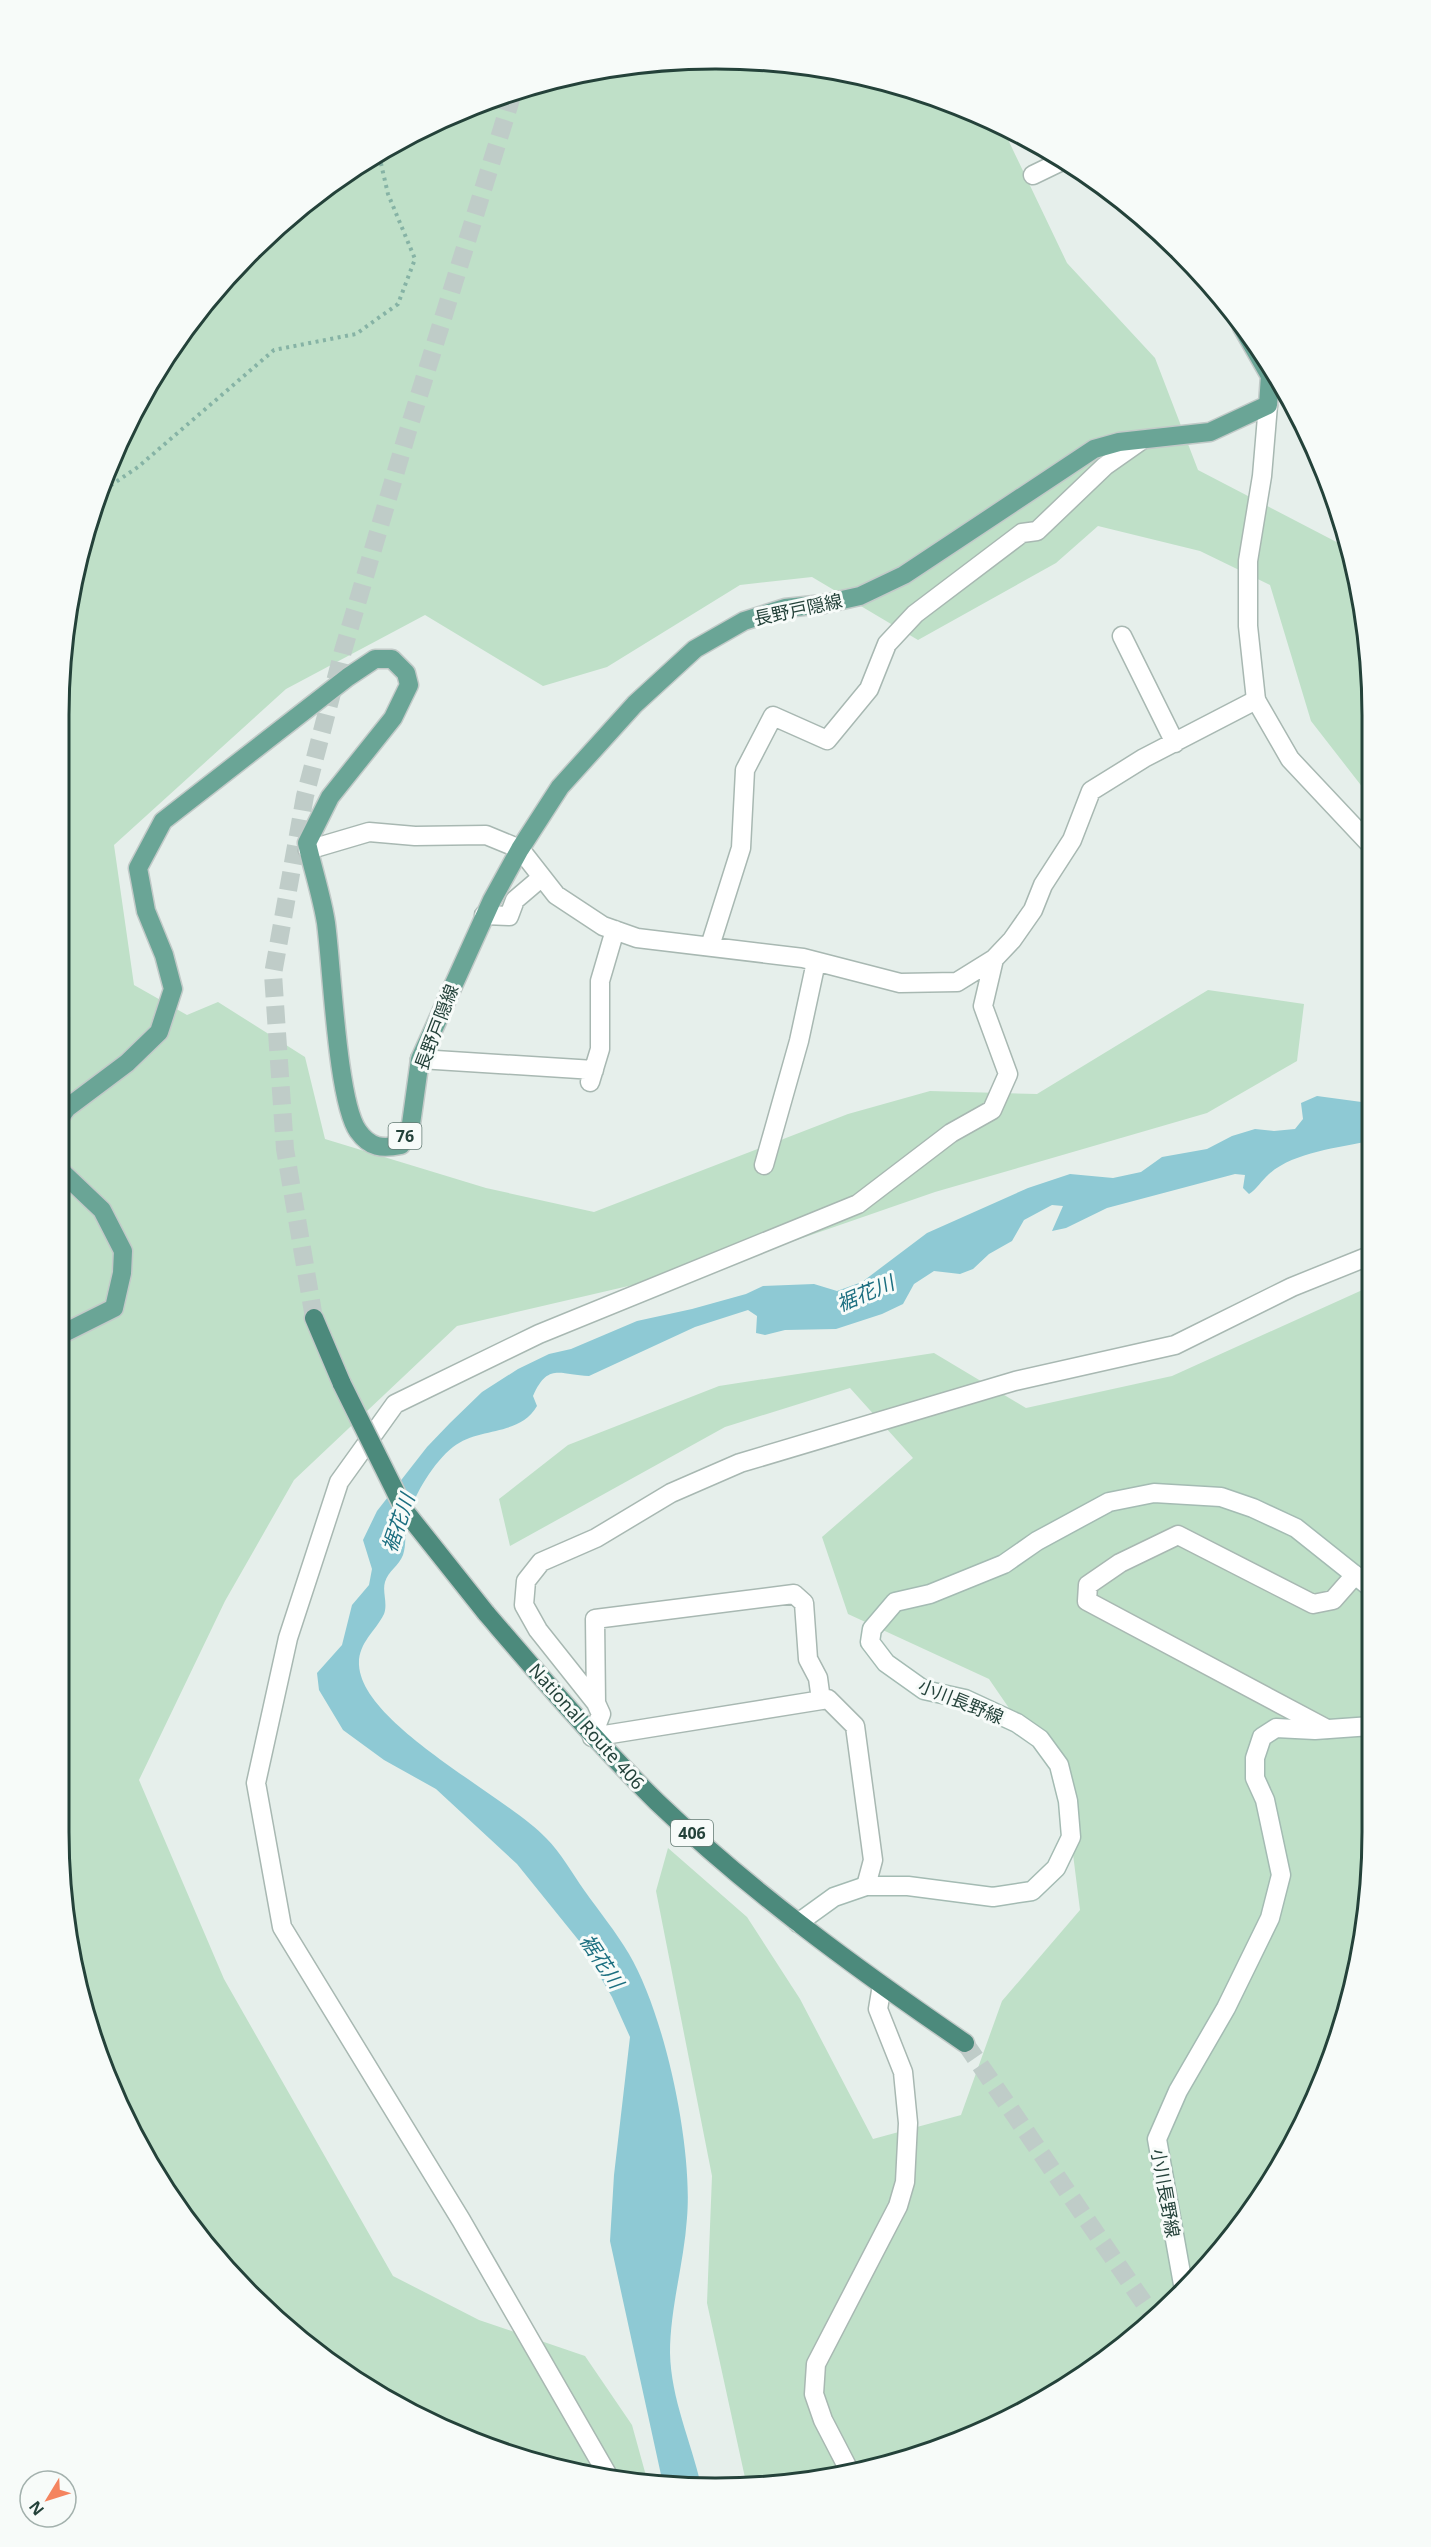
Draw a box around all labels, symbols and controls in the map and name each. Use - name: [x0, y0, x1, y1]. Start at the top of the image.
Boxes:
- street label: 長野戸隠線: [751, 588, 845, 630]
- street label: 長野戸隠線: [409, 981, 463, 1073]
- road number: 76: [388, 1123, 422, 1149]
- water label: 裾花川: [832, 1268, 900, 1317]
- water label: 裾花川: [375, 1488, 421, 1556]
- street label: National Route 406: [524, 1658, 650, 1794]
- street label: 小川長野線: [915, 1673, 1007, 1729]
- road number: 406: [671, 1820, 713, 1846]
- water label: 裾花川: [574, 1929, 631, 1995]
- street label: 小川長野線: [1146, 2147, 1186, 2239]
- north arrow: [18, 2469, 78, 2529]
- text: N: [24, 2496, 49, 2520]

